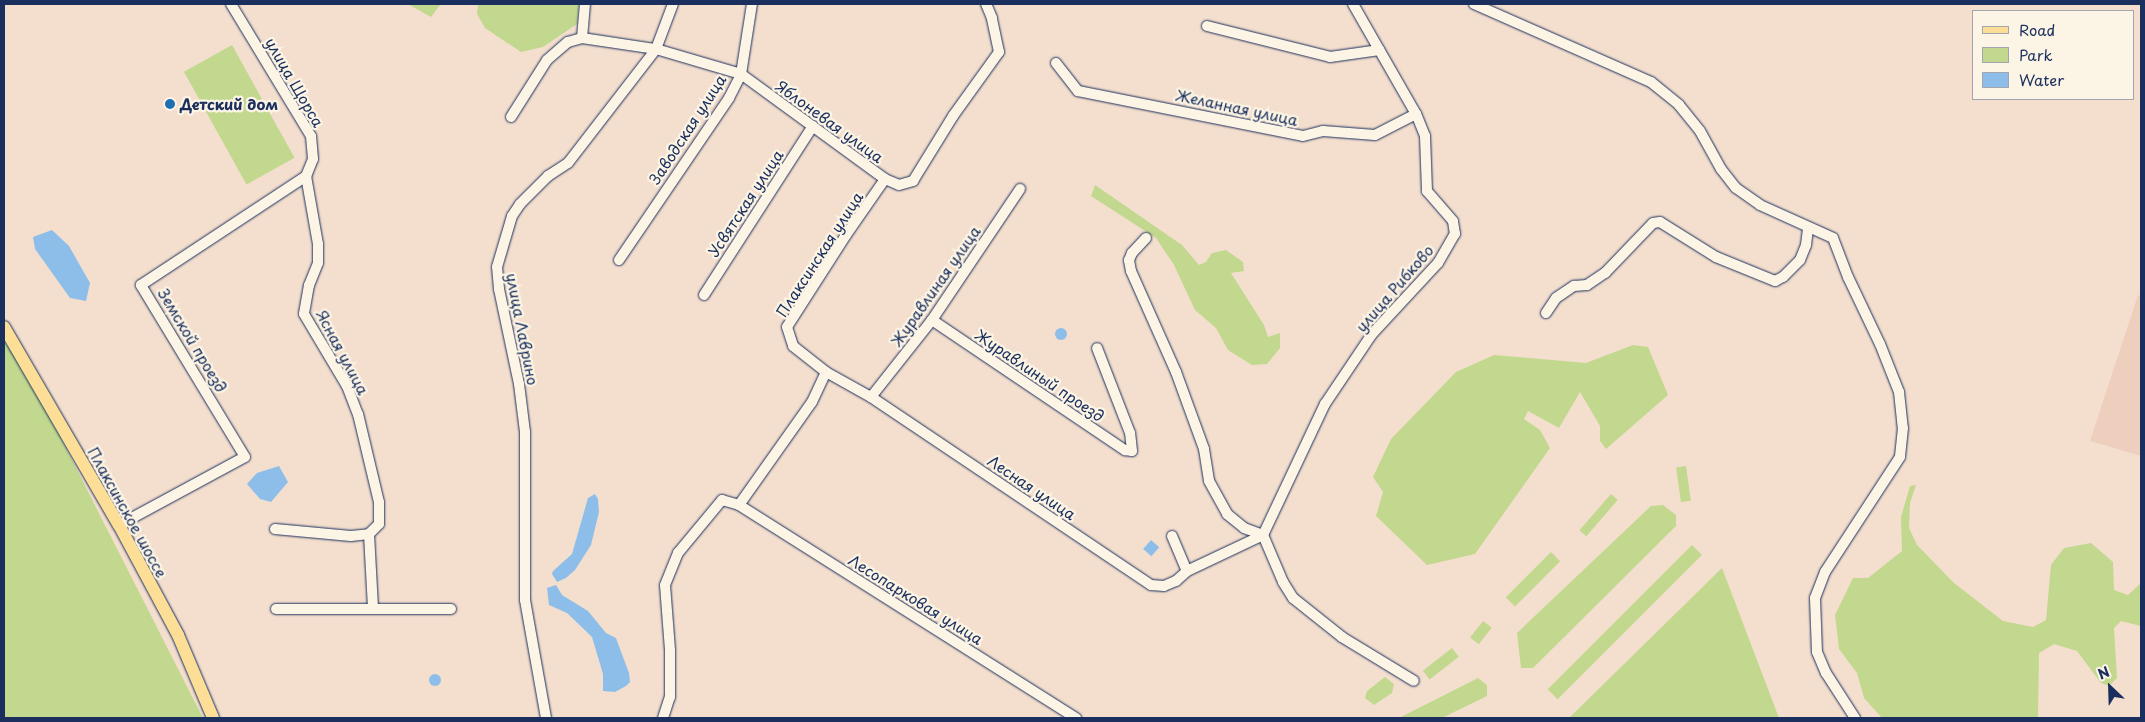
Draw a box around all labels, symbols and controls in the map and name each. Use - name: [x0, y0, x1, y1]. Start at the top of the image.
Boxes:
- legend: [1972, 10, 2135, 100]
- text: Road: [2019, 18, 2055, 41]
- street label: улица Щорса: [262, 34, 328, 130]
- text: Park: [2019, 43, 2053, 66]
- text: Water: [2019, 68, 2064, 91]
- street label: Заводская улица: [645, 71, 729, 187]
- street label: Яблоневая улица: [773, 76, 887, 166]
- street label: Желанная улица: [1174, 85, 1300, 129]
- place label: Детский дом: [180, 95, 279, 113]
- marker: Детский дом: [164, 98, 176, 110]
- street label: Усвятская улица: [704, 146, 786, 260]
- street label: Плаксинская улица: [772, 188, 866, 320]
- street label: Журавлиная улица: [886, 222, 984, 350]
- street label: улица Рибково: [1351, 241, 1437, 335]
- street label: улица Лаврино: [503, 271, 543, 387]
- street label: Земской проезд: [155, 285, 231, 395]
- street label: Ясная улица: [313, 306, 373, 398]
- street label: Журавлиный проезд: [972, 325, 1108, 425]
- street label: Плаксинское шоссе: [85, 444, 171, 580]
- street label: Лесная улица: [984, 451, 1080, 523]
- street label: Лесопарковая улица: [845, 550, 987, 648]
- text: N: [2094, 661, 2113, 685]
- north arrow: [2085, 662, 2135, 712]

